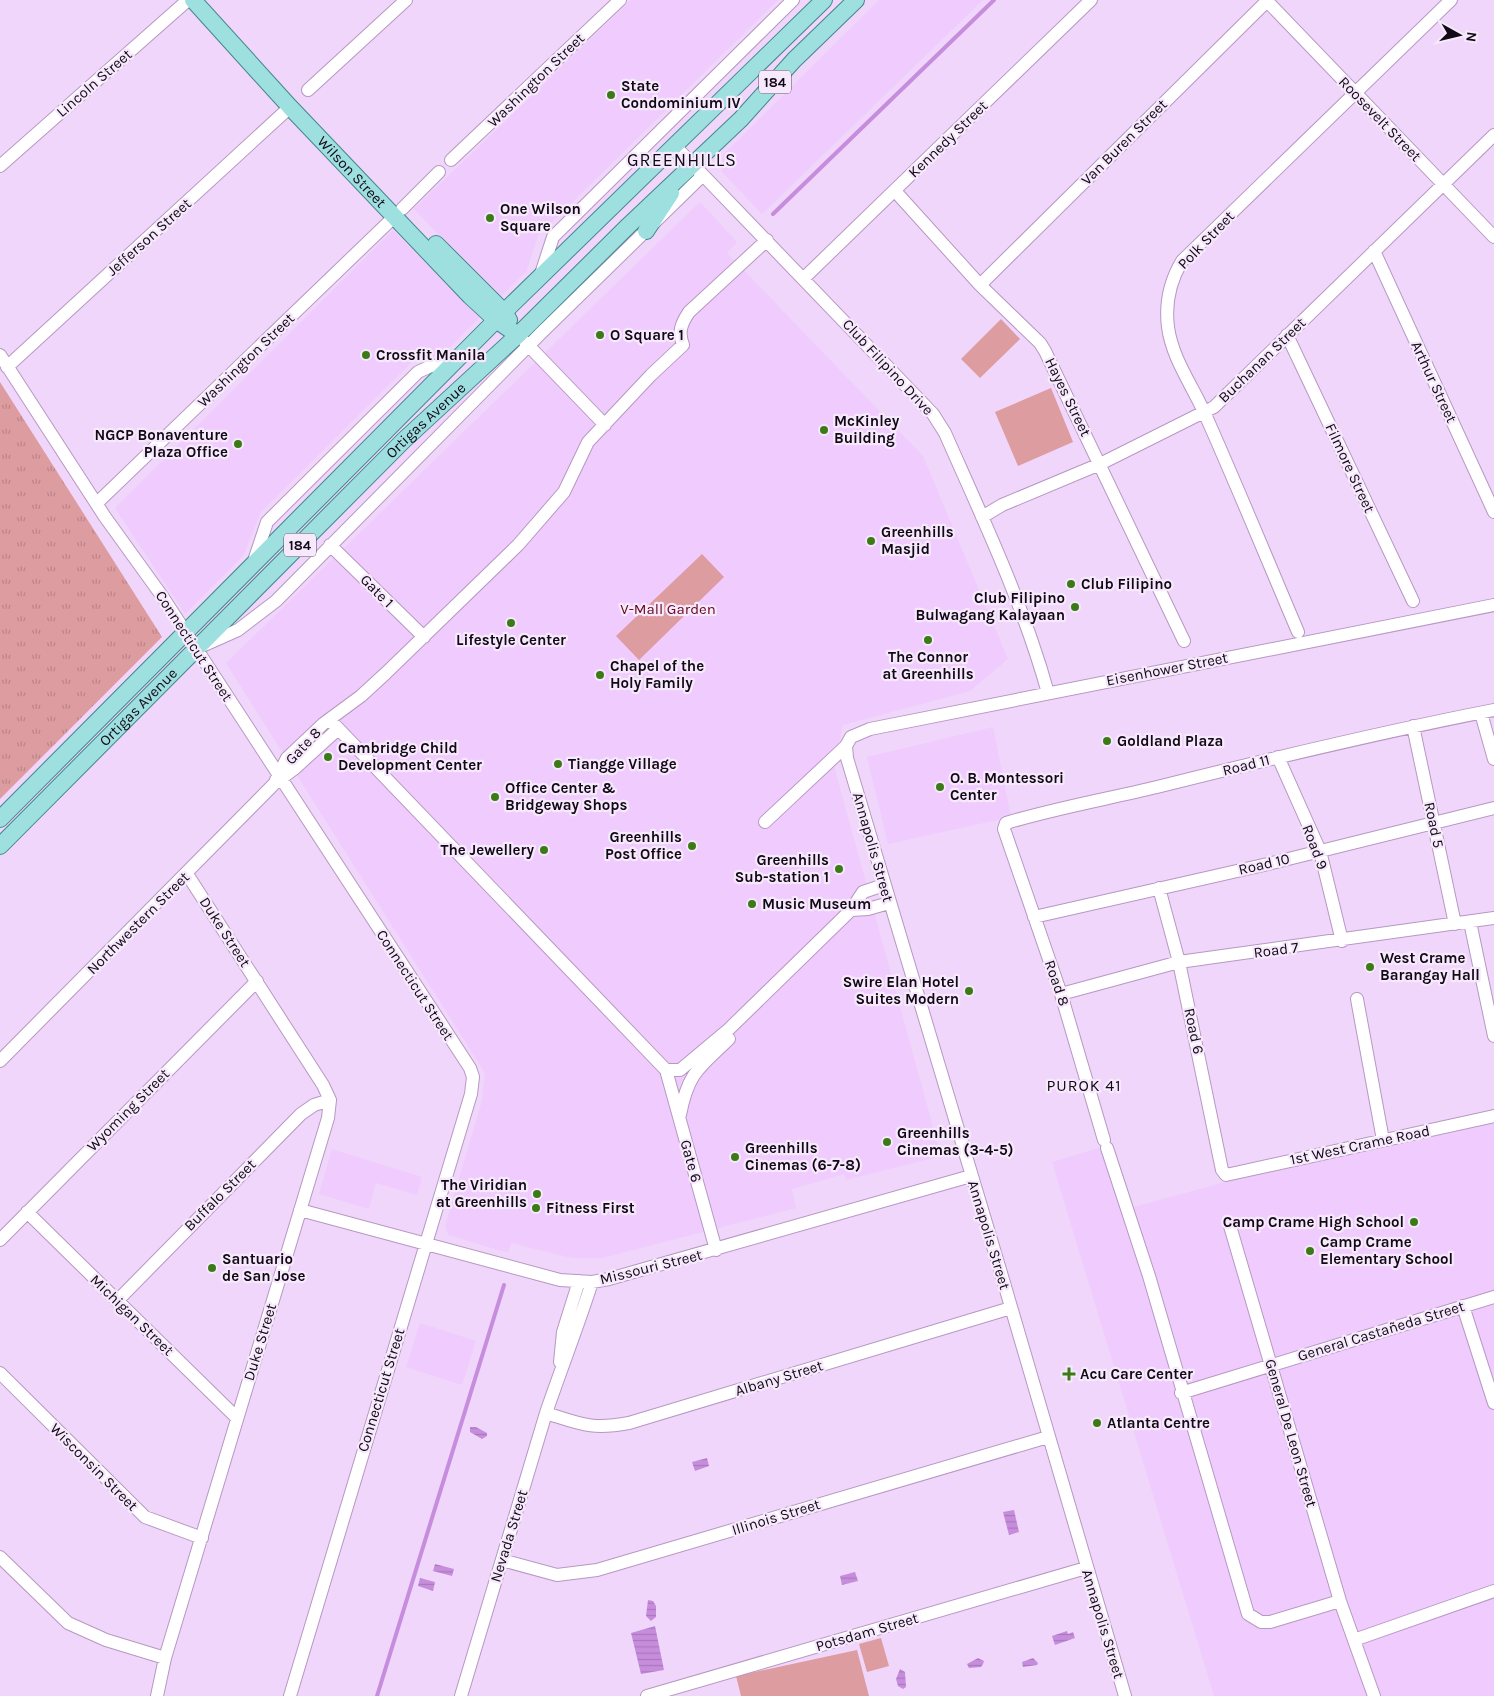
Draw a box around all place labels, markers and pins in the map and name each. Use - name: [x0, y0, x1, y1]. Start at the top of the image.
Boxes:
- place label: State Condominium IV: [621, 77, 741, 112]
- marker: State Condominium IV: [605, 89, 617, 101]
- place label: One Wilson Square: [500, 200, 581, 235]
- marker: One Wilson Square: [484, 212, 496, 224]
- place label: O Square 1: [610, 326, 684, 344]
- marker: O Square 1: [594, 329, 606, 341]
- place label: Crossfit Manila: [376, 346, 485, 364]
- marker: Crossfit Manila: [360, 349, 372, 361]
- place label: McKinley Building: [834, 412, 900, 447]
- marker: McKinley Building: [818, 424, 830, 436]
- place label: NGCP Bonaventure Plaza Office: [95, 426, 228, 461]
- marker: NGCP Bonaventure Plaza Office: [232, 438, 244, 450]
- place label: Greenhills Masjid: [881, 523, 954, 558]
- marker: Greenhills Masjid: [865, 535, 877, 547]
- place label: Club Filipino: [1081, 575, 1172, 593]
- marker: Club Filipino: [1065, 578, 1077, 590]
- place label: Club Filipino Bulwagang Kalayaan: [915, 589, 1065, 624]
- marker: Club Filipino Bulwagang Kalayaan: [1069, 601, 1081, 613]
- marker: Lifestyle Center: [505, 617, 517, 629]
- place label: Lifestyle Center: [456, 631, 566, 649]
- marker: The Connor at Greenhills: [922, 634, 934, 646]
- place label: The Connor at Greenhills: [882, 648, 974, 683]
- place label: Chapel of the Holy Family: [610, 657, 704, 692]
- marker: Chapel of the Holy Family: [594, 669, 606, 681]
- place label: Goldland Plaza: [1117, 732, 1223, 750]
- marker: Goldland Plaza: [1101, 735, 1113, 747]
- place label: Cambridge Child Development Center: [338, 739, 482, 774]
- marker: Cambridge Child Development Center: [322, 751, 334, 763]
- place label: Tiangge Village: [568, 755, 677, 773]
- marker: Tiangge Village: [552, 758, 564, 770]
- place label: O. B. Montessori Center: [950, 769, 1064, 804]
- place label: Office Center & Bridgeway Shops: [505, 779, 627, 814]
- marker: O. B. Montessori Center: [934, 781, 946, 793]
- marker: Office Center & Bridgeway Shops: [489, 791, 501, 803]
- place label: Greenhills Post Office: [605, 828, 682, 863]
- marker: Greenhills Post Office: [686, 840, 698, 852]
- place label: The Jewellery: [440, 841, 534, 859]
- marker: The Jewellery: [538, 844, 550, 856]
- place label: Greenhills Sub-station 1: [735, 851, 829, 886]
- marker: Greenhills Sub-station 1: [833, 863, 845, 875]
- place label: Music Museum: [762, 895, 871, 913]
- marker: Music Museum: [746, 898, 758, 910]
- place label: West Crame Barangay Hall: [1380, 949, 1480, 984]
- marker: West Crame Barangay Hall: [1364, 961, 1376, 973]
- place label: Swire Elan Hotel Suites Modern: [843, 973, 959, 1008]
- marker: Swire Elan Hotel Suites Modern: [963, 985, 975, 997]
- place label: Greenhills Cinemas (3-4-5): [897, 1124, 1014, 1159]
- marker: Greenhills Cinemas (3-4-5): [881, 1136, 893, 1148]
- place label: Greenhills Cinemas (6-7-8): [745, 1139, 861, 1174]
- marker: Greenhills Cinemas (6-7-8): [729, 1151, 741, 1163]
- place label: The Viridian at Greenhills: [436, 1176, 527, 1211]
- marker: The Viridian at Greenhills: [531, 1188, 543, 1200]
- place label: Fitness First: [546, 1199, 635, 1217]
- marker: Fitness First: [530, 1202, 542, 1214]
- place label: Camp Crame High School: [1223, 1213, 1404, 1231]
- marker: Camp Crame High School: [1408, 1216, 1420, 1228]
- place label: Camp Crame Elementary School: [1320, 1233, 1453, 1268]
- marker: Camp Crame Elementary School: [1304, 1245, 1316, 1257]
- place label: Santuario de San Jose: [222, 1250, 305, 1285]
- marker: Santuario de San Jose: [206, 1262, 218, 1274]
- place label: Acu Care Center: [1080, 1365, 1193, 1383]
- marker: Acu Care Center: [1062, 1367, 1076, 1381]
- place label: Atlanta Centre: [1107, 1414, 1210, 1432]
- marker: Atlanta Centre: [1091, 1417, 1103, 1429]

